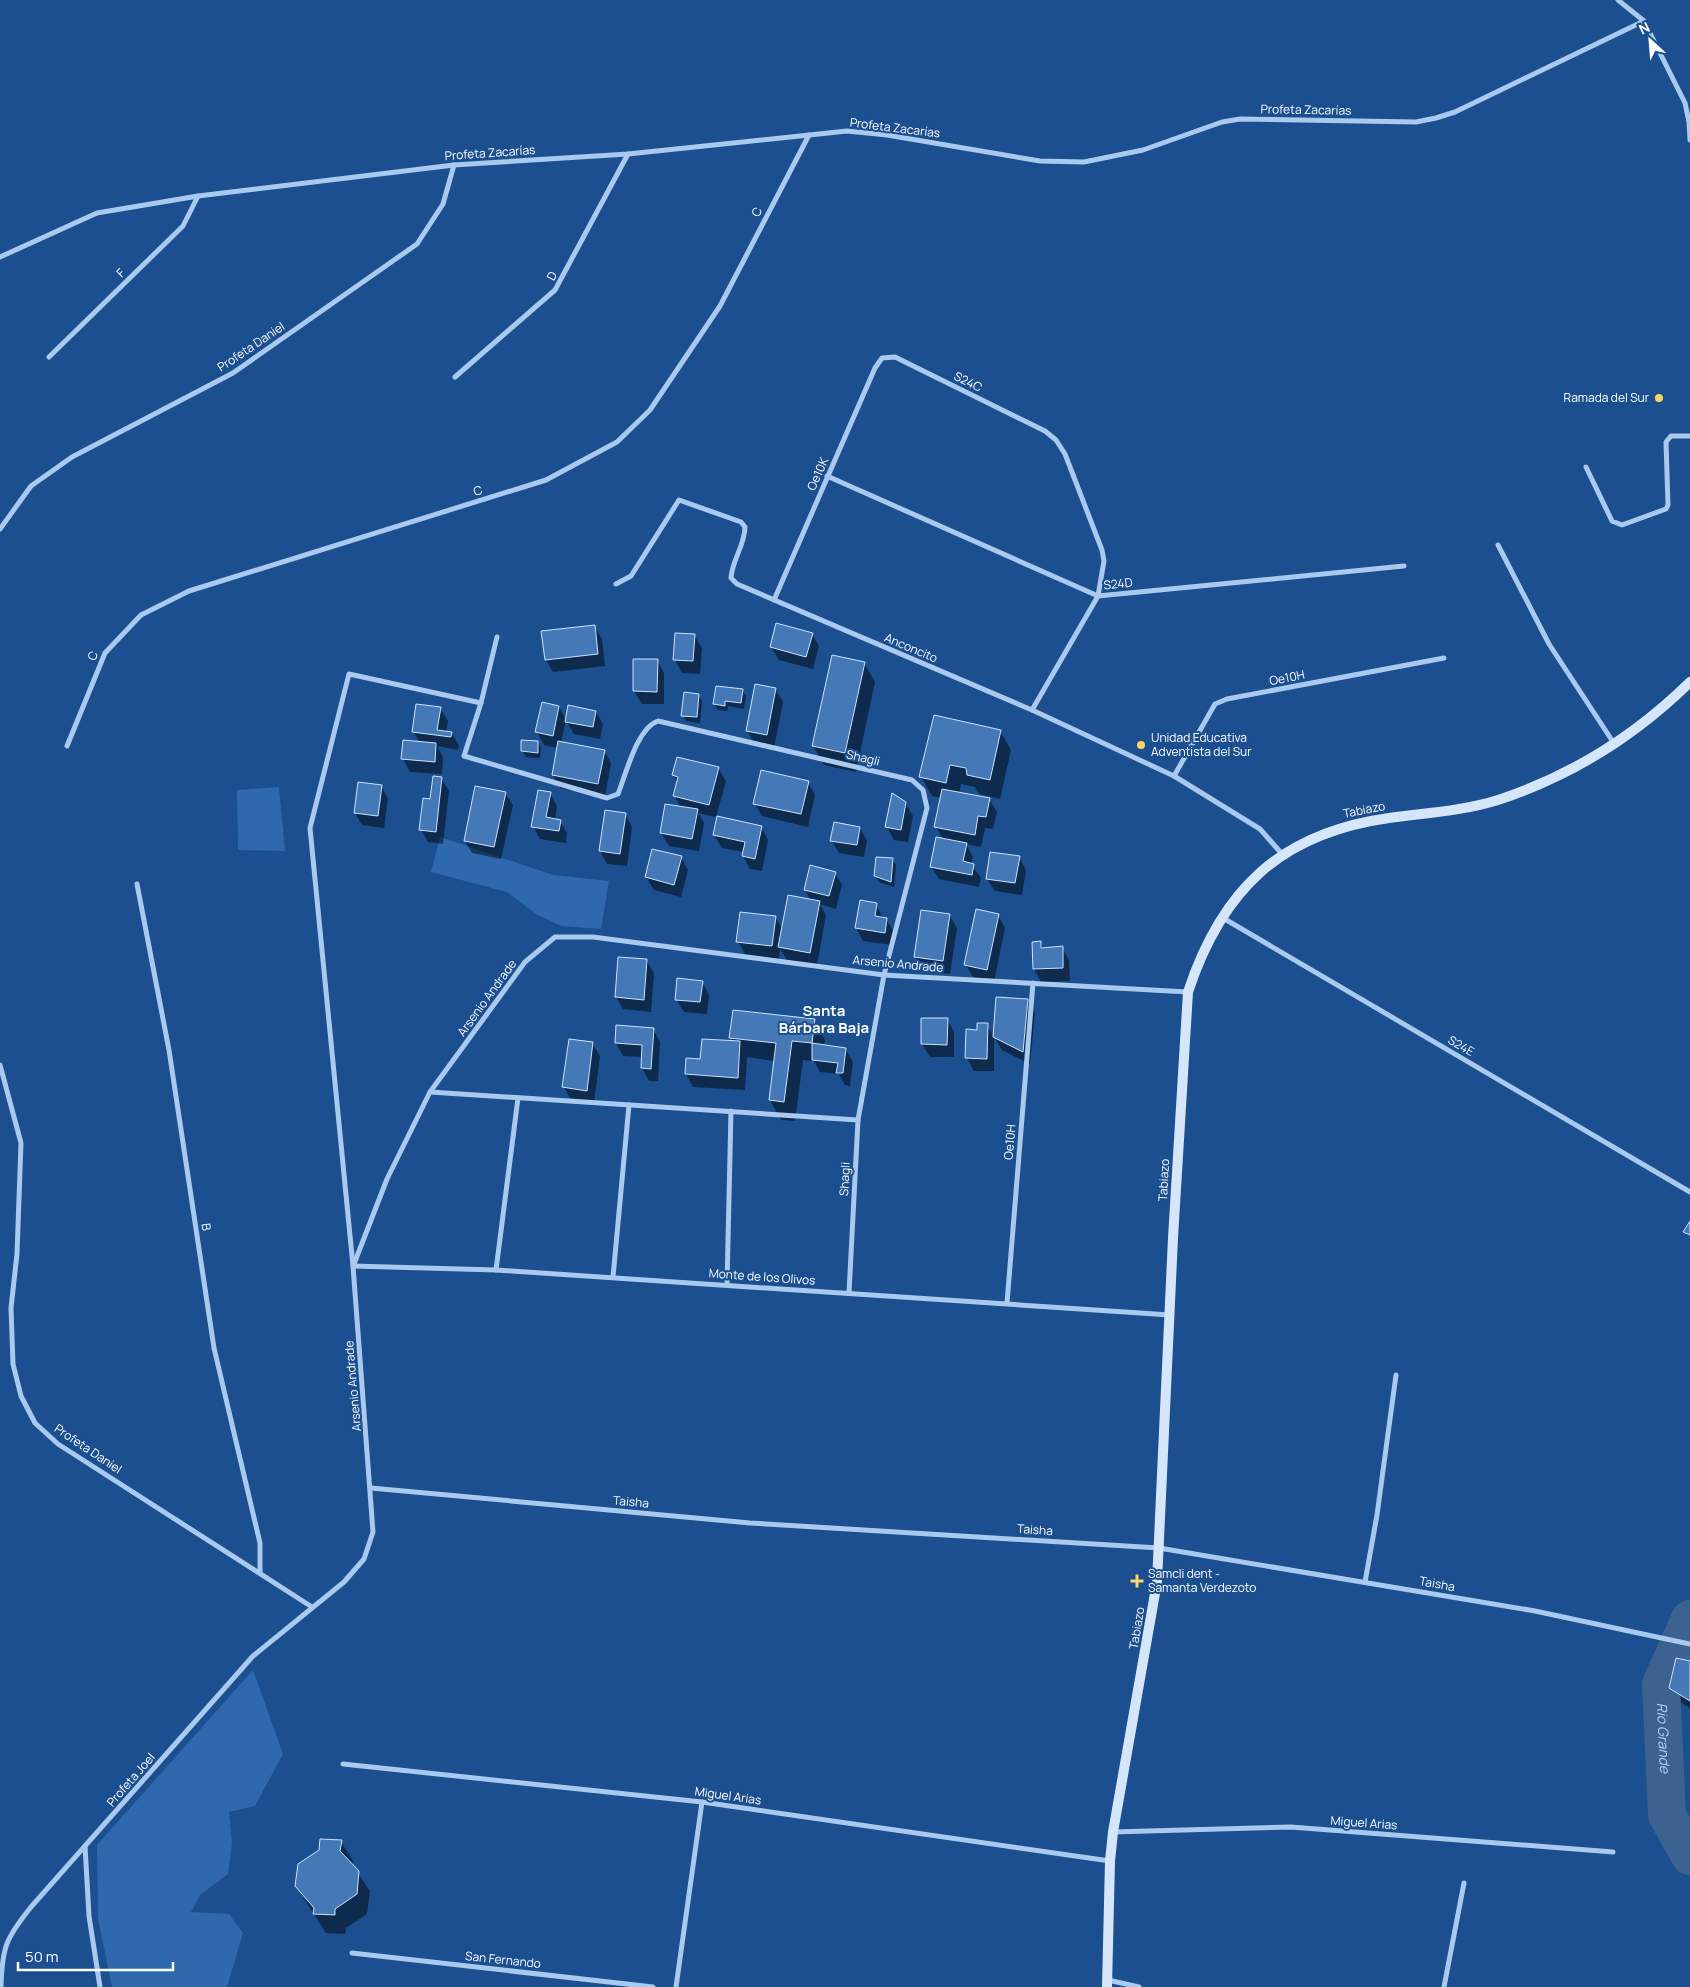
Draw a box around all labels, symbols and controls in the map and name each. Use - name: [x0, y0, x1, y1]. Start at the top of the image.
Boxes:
- north arrow: [1625, 15, 1675, 65]
- text: N: [1635, 17, 1653, 39]
- street label: Profeta Zacarías: [1260, 100, 1352, 119]
- street label: Profeta Zacarías: [849, 114, 941, 141]
- street label: Profeta Zacarías: [444, 141, 536, 164]
- street label: C: [747, 204, 766, 220]
- street label: F: [113, 264, 129, 281]
- street label: D: [542, 268, 561, 283]
- street label: Profeta Daniel: [214, 318, 288, 375]
- street label: S24C: [951, 367, 986, 396]
- place label: Ramada del Sur: [1564, 389, 1650, 406]
- marker: Ramada del Sur: [1653, 392, 1665, 404]
- street label: Oe10K: [803, 454, 833, 493]
- street label: C: [471, 481, 485, 500]
- street label: S24D: [1103, 574, 1133, 593]
- street label: Anconcito: [882, 629, 940, 666]
- street label: C: [83, 648, 102, 663]
- street label: Oe10H: [1268, 666, 1306, 689]
- place label: Unidad Educativa Adventista del Sur: [1151, 729, 1252, 760]
- marker: Unidad Educativa Adventista del Sur: [1135, 739, 1147, 751]
- street label: Shagli: [845, 745, 882, 770]
- street label: Tabiazo: [1341, 797, 1386, 822]
- street label: Arsenio Andrade: [852, 951, 944, 976]
- street label: Arsenio Andrade: [453, 956, 520, 1039]
- district label: Santa Bárbara Baja: [779, 1000, 869, 1038]
- street label: S24E: [1445, 1031, 1478, 1060]
- street label: Oe10H: [999, 1123, 1020, 1161]
- street label: Tabiazo: [1154, 1158, 1173, 1202]
- street label: Shagli: [835, 1162, 854, 1196]
- street label: B: [198, 1222, 215, 1232]
- street label: Monte de los Olivos: [708, 1264, 816, 1289]
- street label: Arsenio Andrade: [340, 1340, 365, 1432]
- street label: Profeta Daniel: [51, 1420, 125, 1477]
- street label: Taisha: [612, 1491, 650, 1512]
- street label: Taisha: [1017, 1520, 1054, 1539]
- place label: Samcli dent - Samanta Verdezoto: [1148, 1565, 1256, 1596]
- street label: Taisha: [1418, 1572, 1456, 1595]
- marker: Samcli dent - Samanta Verdezoto: [1130, 1574, 1144, 1588]
- street label: Tabiazo: [1125, 1606, 1148, 1650]
- water label: Rio Grande: [1653, 1702, 1675, 1774]
- street label: Profeta Joel: [103, 1749, 159, 1810]
- street label: Miguel Arias: [694, 1782, 762, 1809]
- street label: Miguel Arias: [1330, 1812, 1398, 1833]
- scale bar: [18, 1940, 172, 1972]
- text: 50 m: [25, 1946, 59, 1967]
- street label: San Fernando: [464, 1947, 542, 1972]

